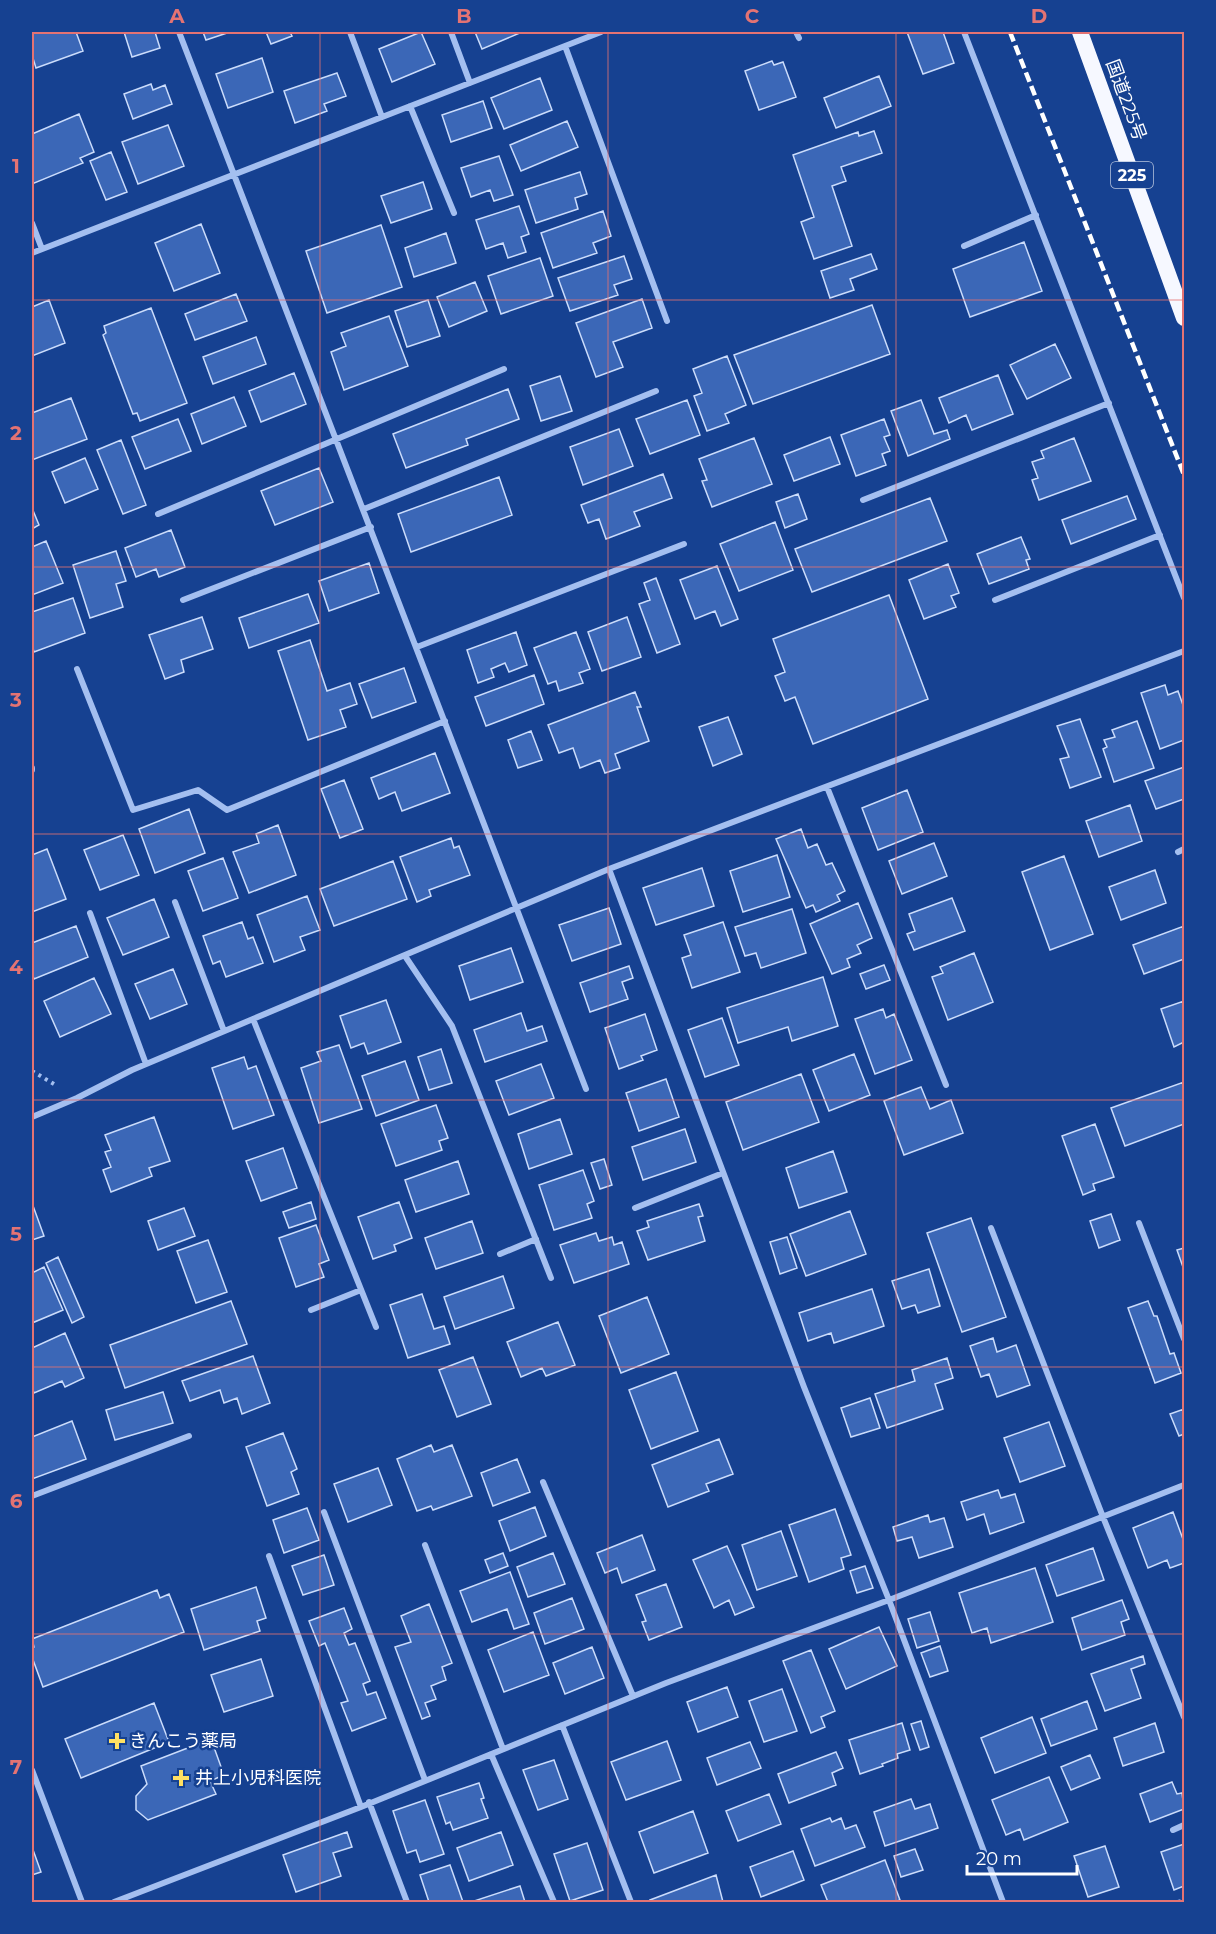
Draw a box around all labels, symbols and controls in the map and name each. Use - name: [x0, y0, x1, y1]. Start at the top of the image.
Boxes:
- text: A: [168, 4, 185, 28]
- text: B: [456, 4, 472, 28]
- text: C: [745, 4, 760, 28]
- text: D: [1031, 4, 1047, 28]
- street label: 国道225号: [1101, 56, 1151, 144]
- text: 1: [12, 154, 20, 178]
- road number: 225: [1111, 162, 1153, 188]
- text: 2: [10, 421, 22, 445]
- text: 3: [9, 688, 22, 712]
- text: 4: [9, 955, 23, 979]
- text: 5: [10, 1222, 22, 1246]
- text: 6: [10, 1489, 23, 1513]
- place label: きんこう薬局: [129, 1730, 237, 1752]
- marker: きんこう薬局: [110, 1734, 124, 1748]
- text: 7: [10, 1755, 22, 1779]
- place label: 井上小児科医院: [195, 1767, 321, 1789]
- marker: 井上小児科医院: [172, 1769, 190, 1787]
- scale bar: [967, 1838, 1076, 1876]
- text: 20 m: [976, 1848, 1022, 1870]

